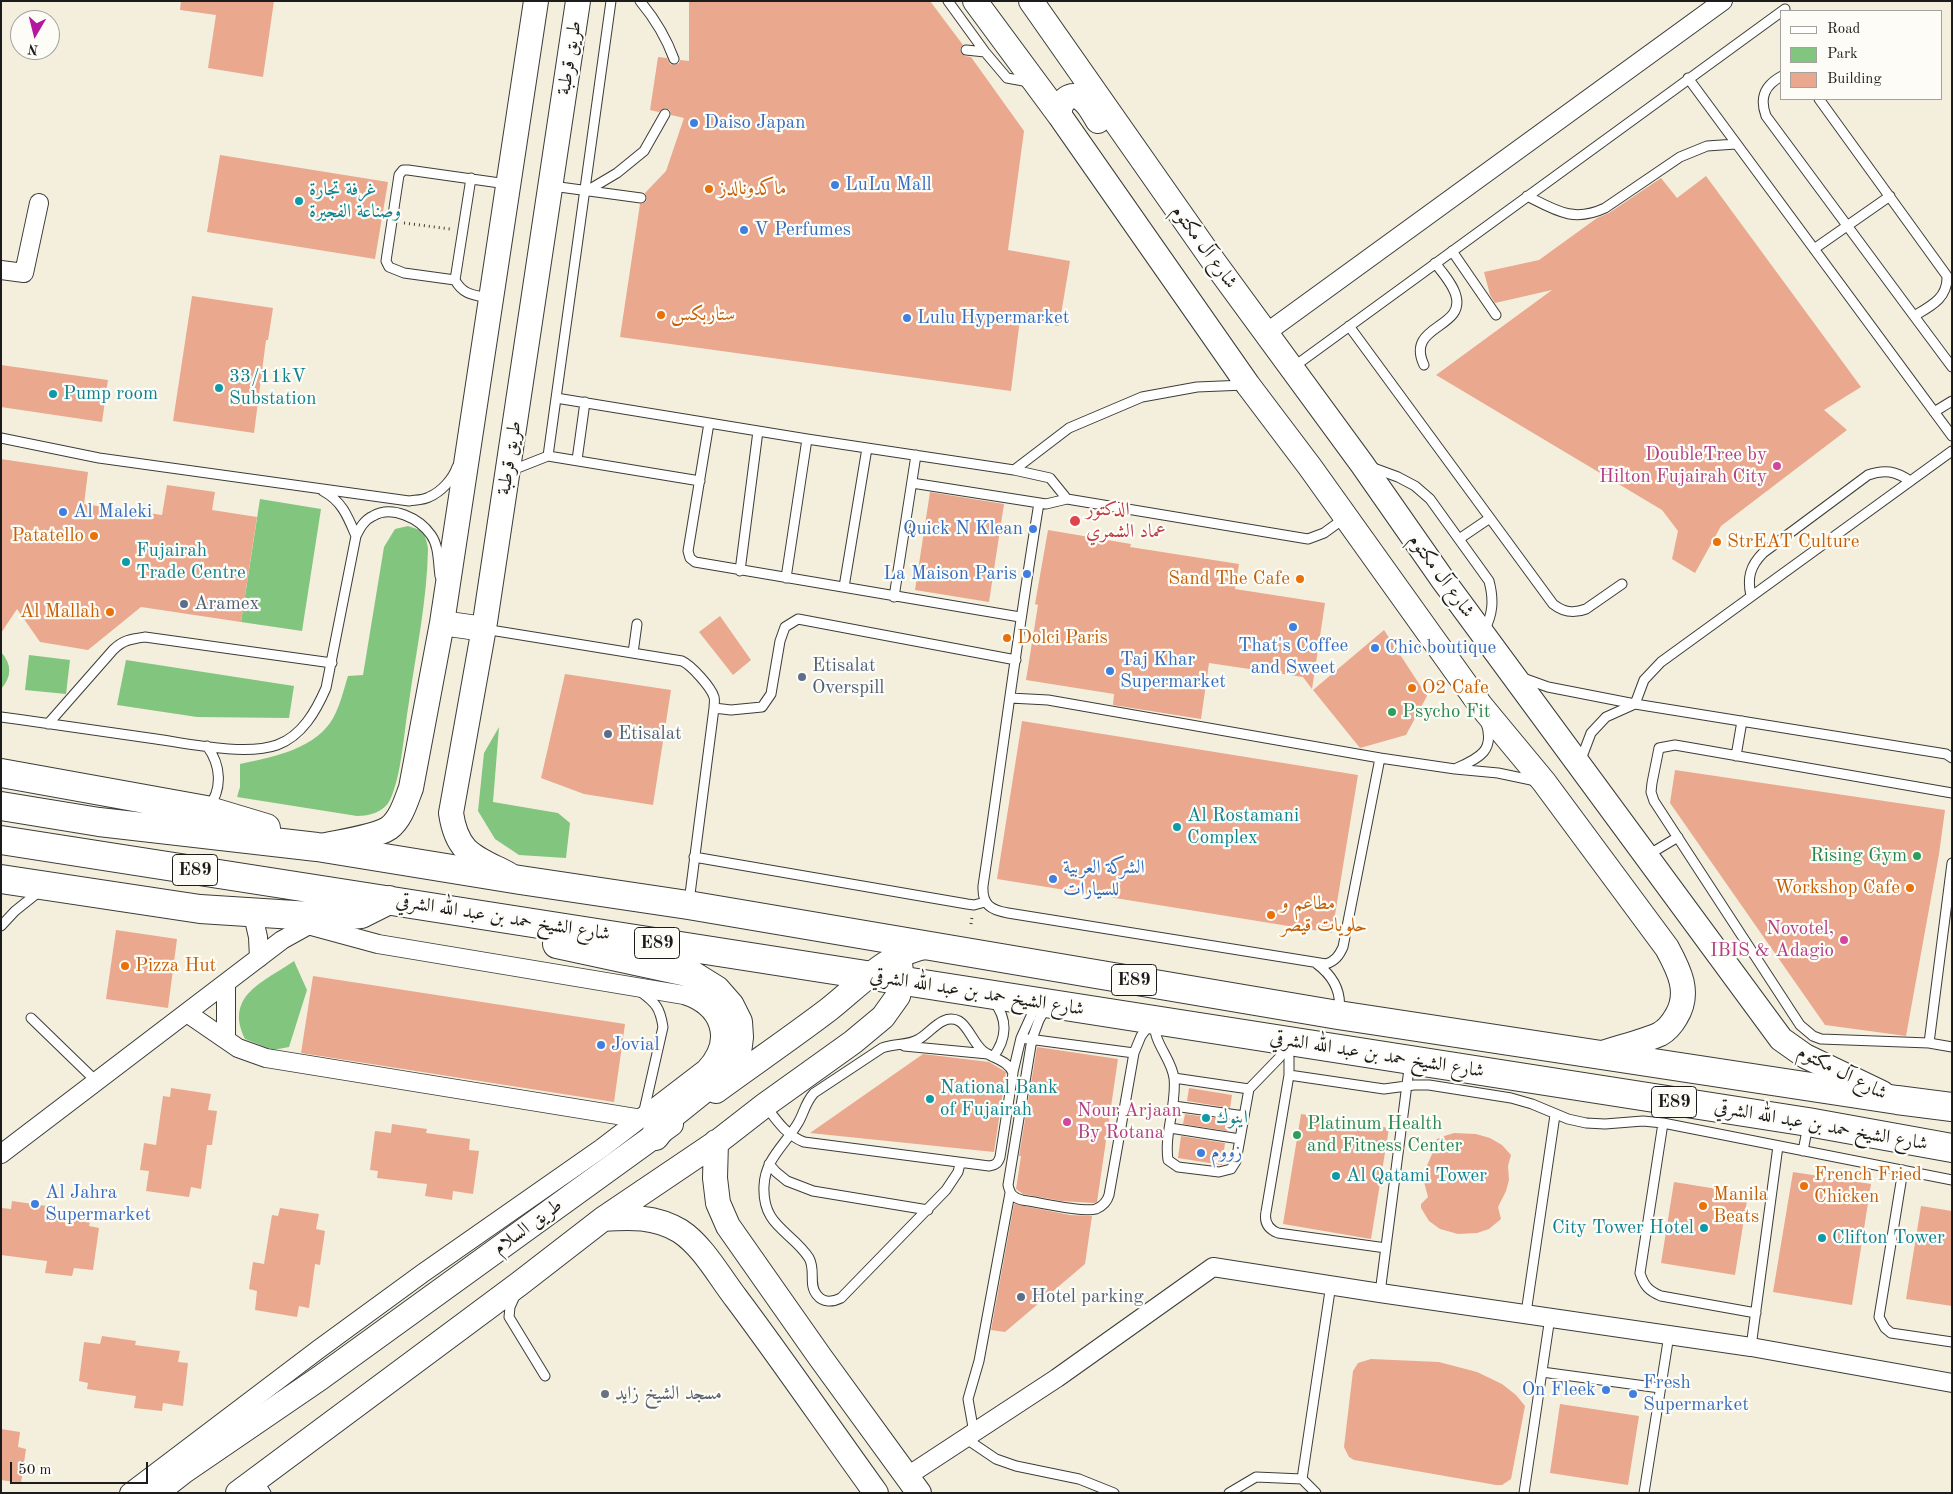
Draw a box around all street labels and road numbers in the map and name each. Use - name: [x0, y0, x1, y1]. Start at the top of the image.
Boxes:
- street label: طريق قرطبة: [553, 19, 587, 97]
- street label: شارع آل مكتوم: [1166, 201, 1242, 293]
- street label: طريق قرطبة: [493, 419, 527, 497]
- street label: شارع آل مكتوم: [1403, 530, 1479, 622]
- road number: E89: [172, 854, 218, 886]
- street label: شارع الشيخ حمد بن عبد الله الشرقي: [394, 890, 612, 946]
- road number: E89: [634, 928, 680, 958]
- road number: E89: [1112, 964, 1156, 996]
- street label: شارع الشيخ حمد بن عبد الله الشرقي: [868, 965, 1086, 1021]
- street label: شارع الشيخ حمد بن عبد الله الشرقي: [1268, 1027, 1486, 1083]
- street label: شارع آل مكتوم: [1793, 1041, 1891, 1105]
- road number: E89: [1652, 1086, 1696, 1118]
- street label: شارع الشيخ حمد بن عبد الله الشرقي: [1712, 1096, 1930, 1156]
- street label: طريق السلام: [489, 1194, 567, 1260]

